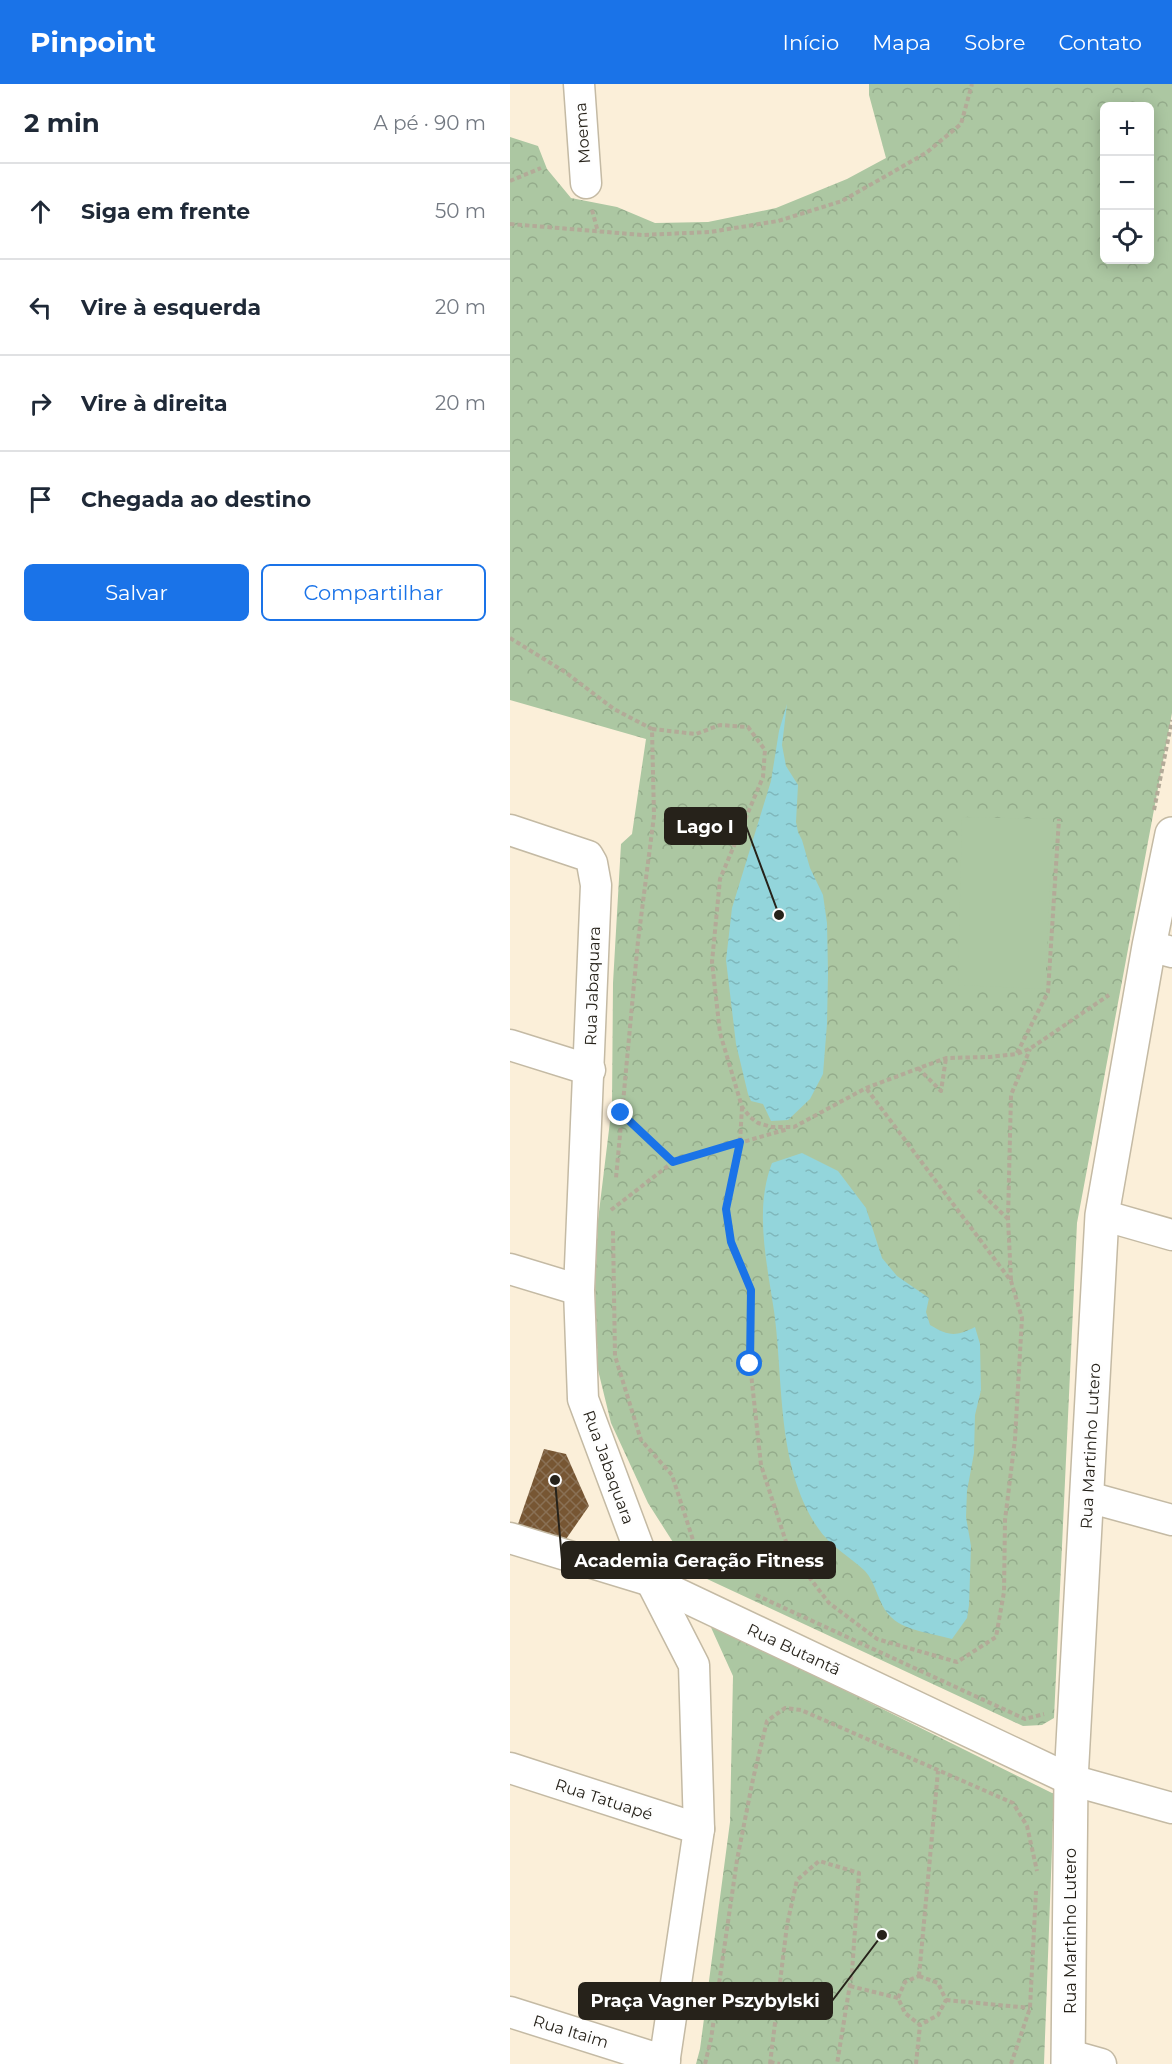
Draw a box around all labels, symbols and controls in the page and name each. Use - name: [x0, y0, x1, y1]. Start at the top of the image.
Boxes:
- text: Pinpoint: [30, 25, 156, 59]
- text: Início: [783, 30, 839, 55]
- text: Mapa: [872, 30, 931, 55]
- text: Sobre: [964, 30, 1025, 55]
- text: Contato: [1058, 30, 1142, 55]
- street label: Moema: [571, 102, 594, 164]
- map controls: [1100, 102, 1154, 264]
- button: +: [1100, 102, 1154, 156]
- text: 2 min: [24, 107, 100, 139]
- text: A pé · 90 m: [373, 111, 486, 135]
- button: −: [1100, 156, 1154, 210]
- icon: ahead: [24, 195, 57, 228]
- text: Siga em frente: [81, 198, 250, 225]
- text: 50 m: [435, 199, 486, 223]
- button: locate: [1100, 210, 1154, 264]
- icon: left: [24, 291, 57, 324]
- text: Vire à esquerda: [81, 294, 261, 321]
- text: 20 m: [435, 295, 486, 319]
- icon: right: [24, 387, 57, 420]
- text: Vire à direita: [81, 390, 228, 417]
- text: 20 m: [435, 391, 486, 415]
- icon: arrive: [24, 483, 57, 516]
- text: Chegada ao destino: [81, 486, 311, 513]
- button: Salvar: [24, 564, 249, 621]
- button: Compartilhar: [261, 564, 486, 621]
- callout: Lago I: [665, 808, 746, 844]
- text: Lago I: [676, 816, 734, 838]
- street label: Rua Jabaquara: [581, 926, 604, 1046]
- route end: [607, 1099, 633, 1125]
- route start: [736, 1350, 762, 1376]
- street label: Rua Martinho Lutero: [1077, 1363, 1104, 1529]
- street label: Rua Jabaquara: [579, 1408, 638, 1527]
- callout: Academia Geração Fitness: [562, 1542, 835, 1578]
- text: Academia Geração Fitness: [573, 1550, 824, 1572]
- street label: Rua Butantã: [744, 1620, 843, 1679]
- street label: Rua Tatuapé: [553, 1775, 655, 1824]
- street label: Rua Martinho Lutero: [1061, 1848, 1080, 2014]
- callout: Praça Vagner Pszybylski: [579, 1983, 832, 2019]
- text: Praça Vagner Pszybylski: [590, 1990, 820, 2012]
- street label: Rua Itaim: [531, 2011, 611, 2052]

